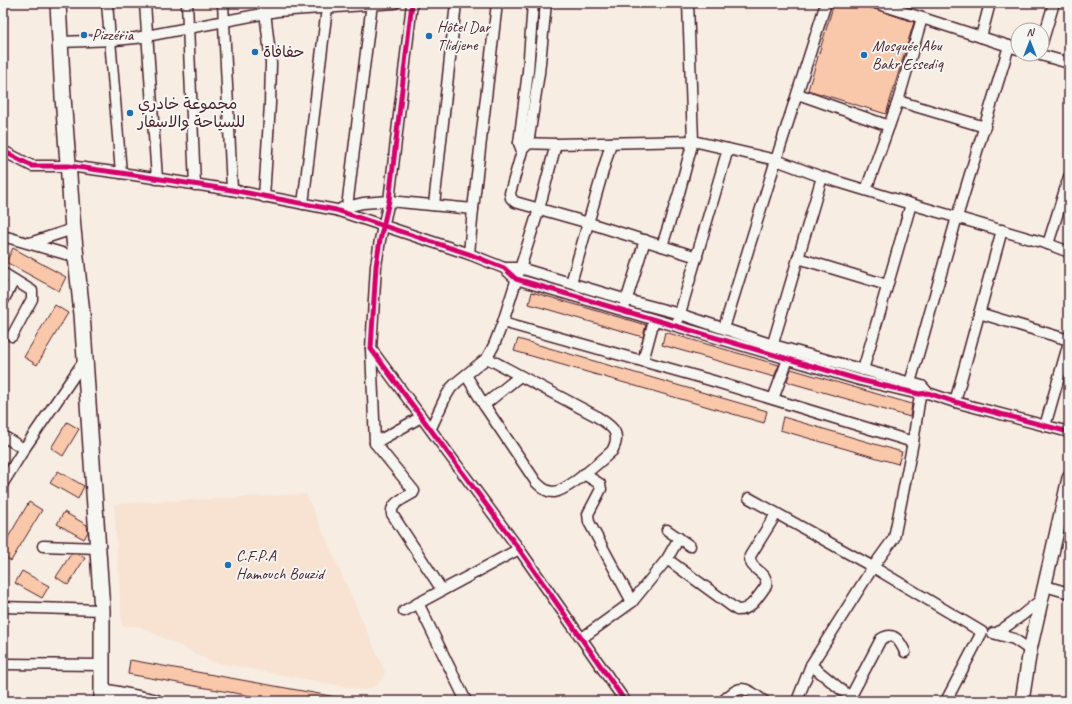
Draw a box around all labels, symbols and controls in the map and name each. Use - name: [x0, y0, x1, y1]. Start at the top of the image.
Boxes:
- place label: Hôtel Dar Tlidjene: [437, 17, 491, 55]
- north arrow: [1010, 22, 1050, 62]
- place label: Pizzéria: [92, 25, 135, 45]
- text: N: [1027, 25, 1036, 39]
- marker: Pizzéria: [79, 30, 89, 40]
- marker: Hôtel Dar Tlidjene: [424, 31, 434, 41]
- place label: Mosquée Abu Bakr Essediq: [872, 36, 945, 74]
- place label: حفافاة: [263, 42, 304, 62]
- marker: حفافاة: [250, 47, 260, 57]
- marker: Mosquée Abu Bakr Essediq: [859, 50, 869, 60]
- place label: مجموعة خادري للسياحة والاسفار: [136, 94, 245, 132]
- marker: مجموعة خادري للسياحة والاسفار: [125, 108, 135, 118]
- place label: C.F.P.A Hamouch Bouzid: [236, 546, 326, 584]
- marker: C.F.P.A Hamouch Bouzid: [223, 560, 233, 570]

